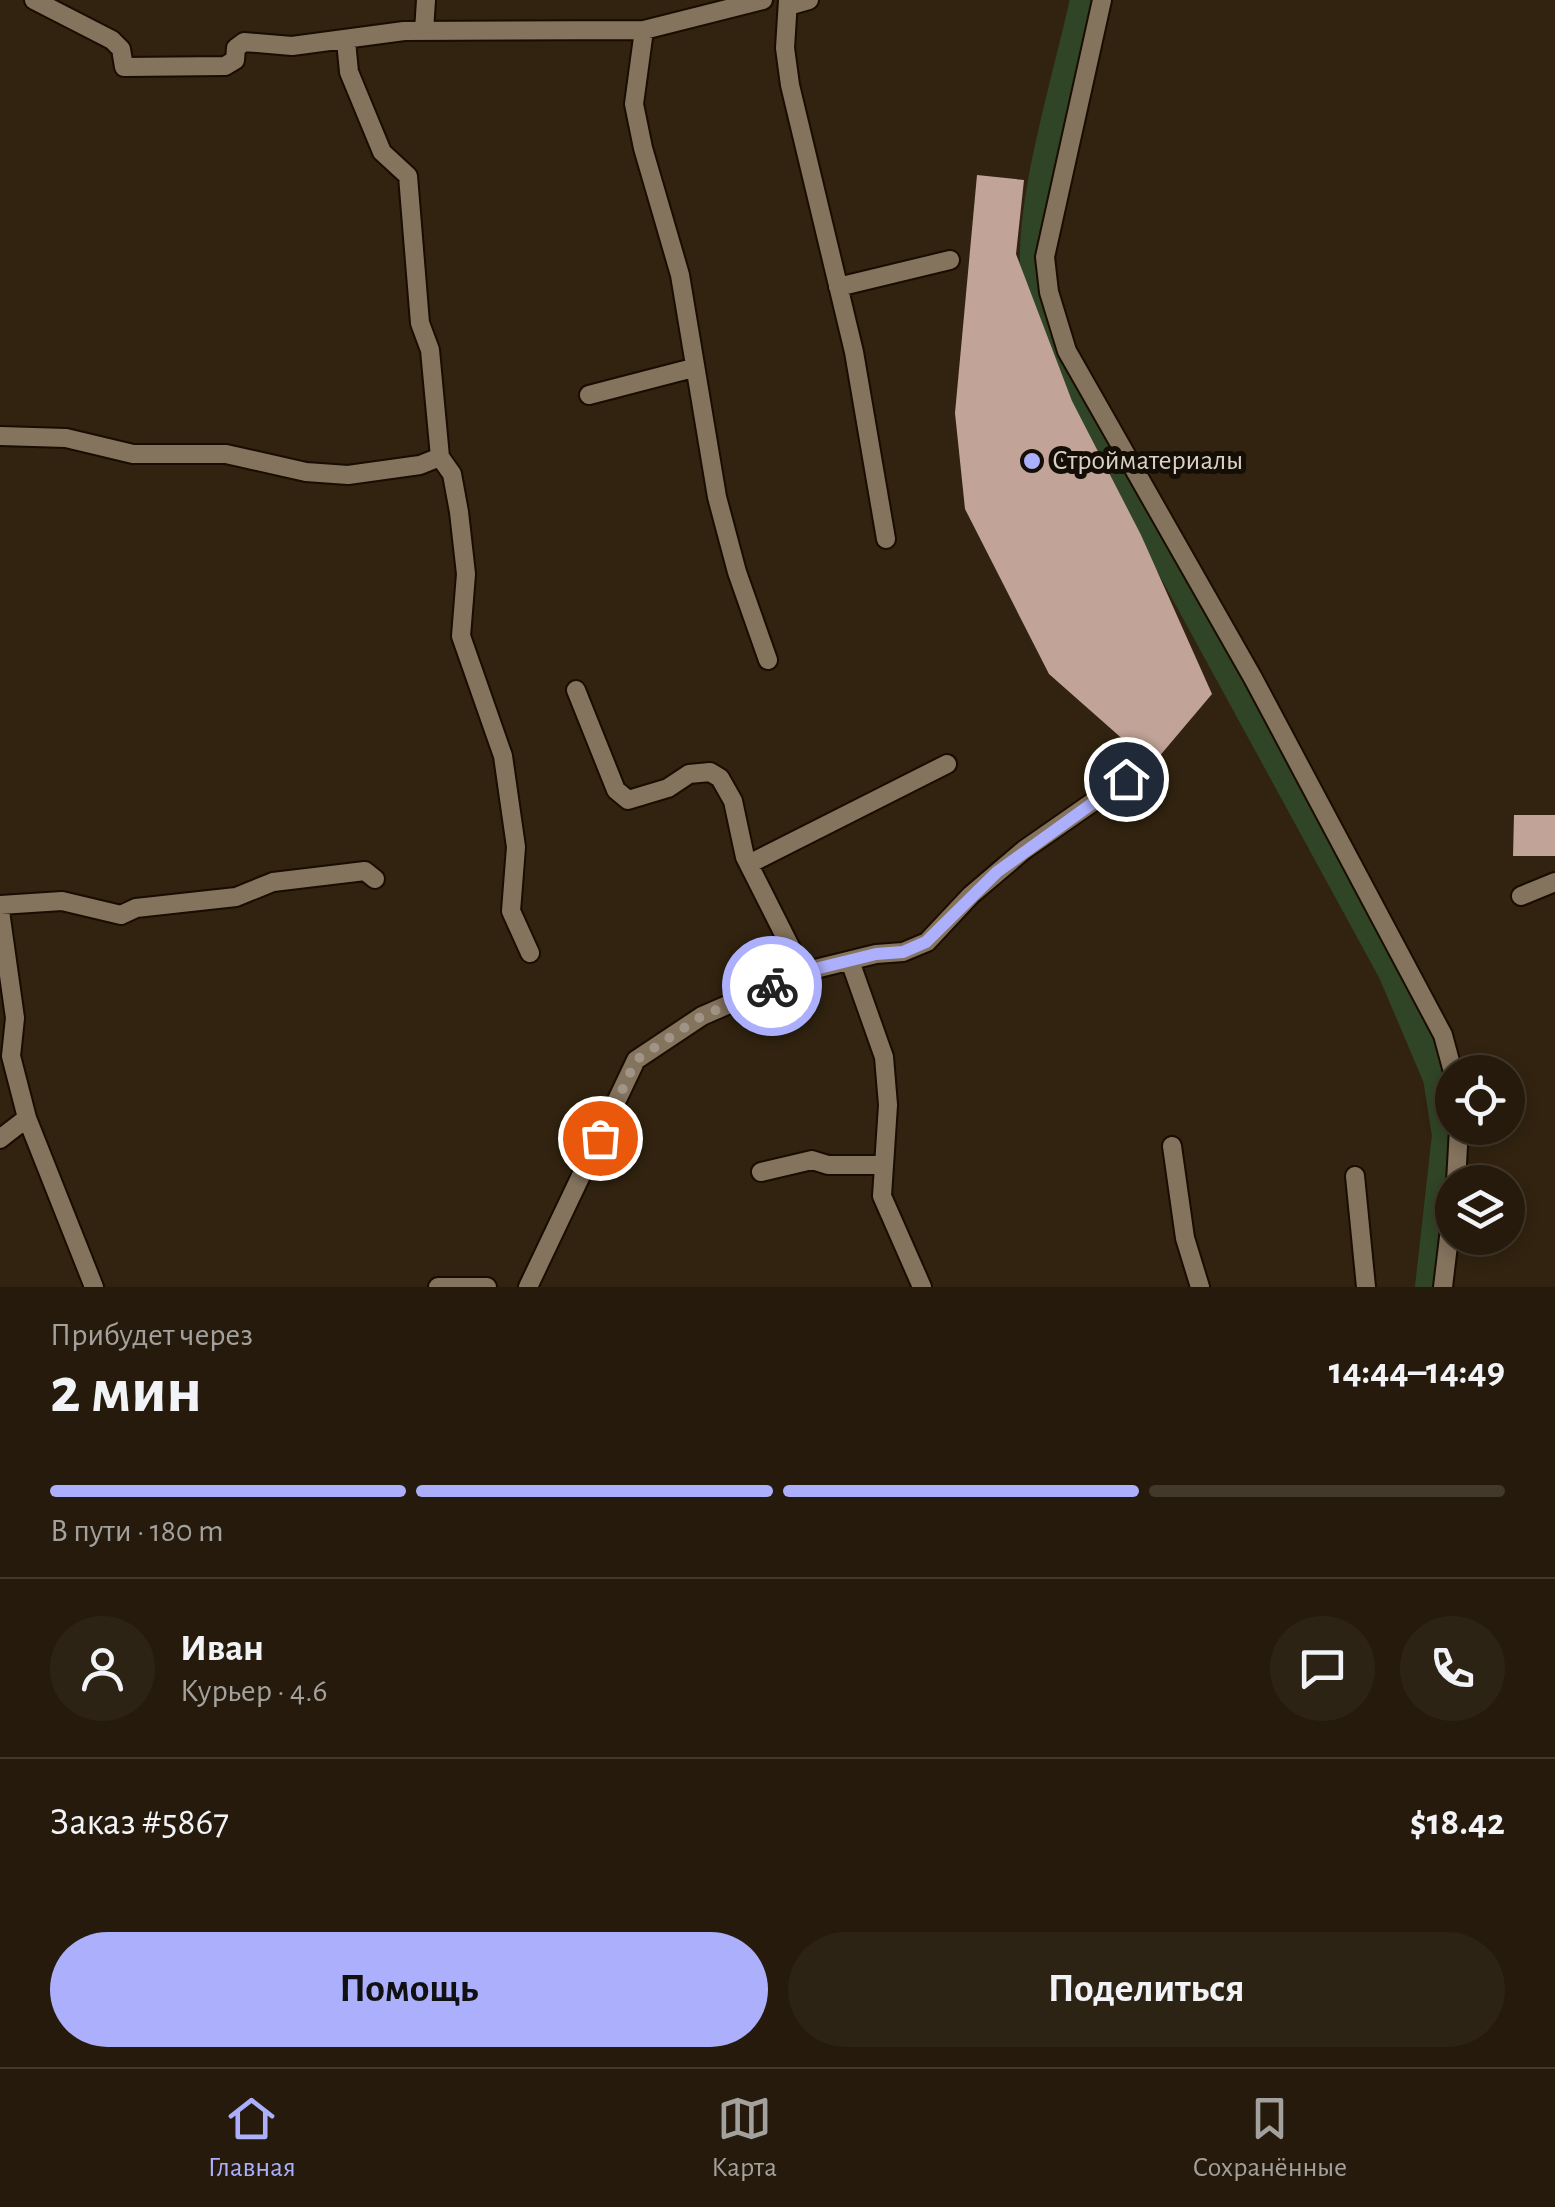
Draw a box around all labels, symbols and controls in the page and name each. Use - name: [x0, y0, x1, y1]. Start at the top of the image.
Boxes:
- place label: Стройматериалы: [1052, 447, 1243, 475]
- marker: Стройматериалы: [1021, 450, 1043, 472]
- pin: [1084, 737, 1169, 822]
- icon: home: [1099, 752, 1154, 807]
- courier: [722, 936, 822, 1036]
- icon: bike: [745, 959, 800, 1014]
- map controls: [1435, 1055, 1525, 1255]
- button: locate: [1435, 1055, 1525, 1145]
- pin: [558, 1096, 643, 1181]
- icon: bag: [573, 1111, 628, 1166]
- button: layers: [1435, 1165, 1525, 1255]
- text: Прибудет через: [50, 1319, 253, 1351]
- text: 14:44–14:49: [1329, 1353, 1505, 1391]
- text: 2 мин: [50, 1359, 202, 1424]
- text: В пути · 180 m: [50, 1515, 224, 1547]
- button: person: [50, 1616, 155, 1721]
- button: chat: [1270, 1616, 1375, 1721]
- button: phone: [1400, 1616, 1505, 1721]
- text: Иван: [180, 1630, 264, 1668]
- text: Курьер · 4.6: [180, 1675, 328, 1707]
- text: Заказ #5867: [50, 1804, 229, 1842]
- text: $18.42: [1410, 1804, 1505, 1842]
- button: Помощь: [50, 1932, 768, 2047]
- button: Поделиться: [788, 1932, 1505, 2047]
- tab: Главная: [208, 2091, 296, 2185]
- tab: Карта: [711, 2091, 777, 2185]
- tab: Сохранённые: [1192, 2091, 1347, 2185]

